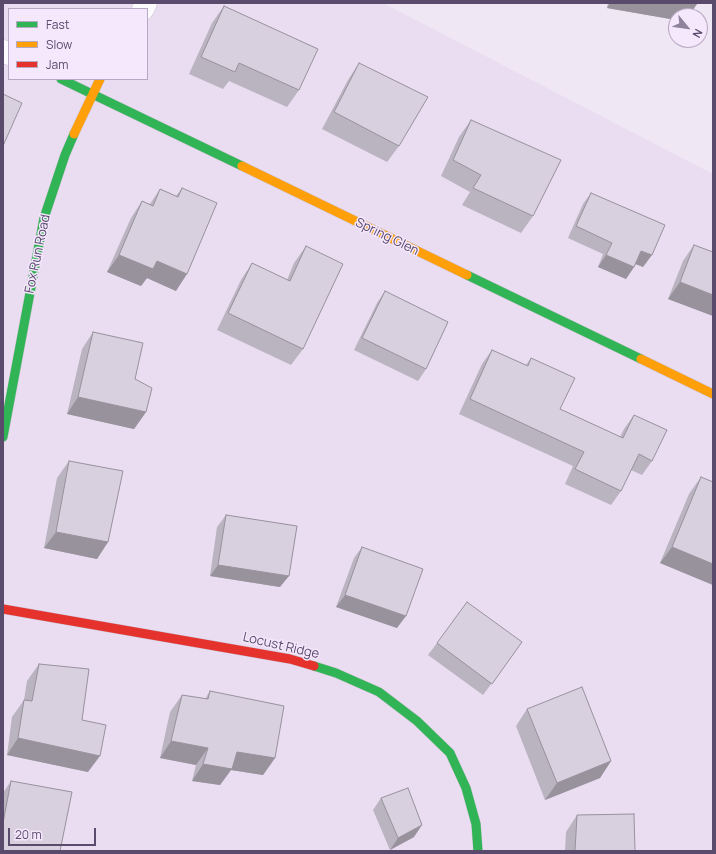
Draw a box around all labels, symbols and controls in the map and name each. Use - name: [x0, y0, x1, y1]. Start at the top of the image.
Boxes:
- legend: [8, 8, 148, 80]
- north arrow: [668, 8, 708, 48]
- text: Fast: [46, 16, 70, 33]
- text: N: [690, 26, 707, 41]
- text: Slow: [46, 36, 72, 53]
- text: Jam: [46, 56, 68, 73]
- street label: Fox Run Road: [22, 213, 54, 295]
- street label: Spring Glen: [353, 215, 421, 259]
- street label: Locust Ridge: [241, 630, 321, 662]
- scale bar: [10, 820, 98, 846]
- text: 20 m: [15, 826, 42, 843]

